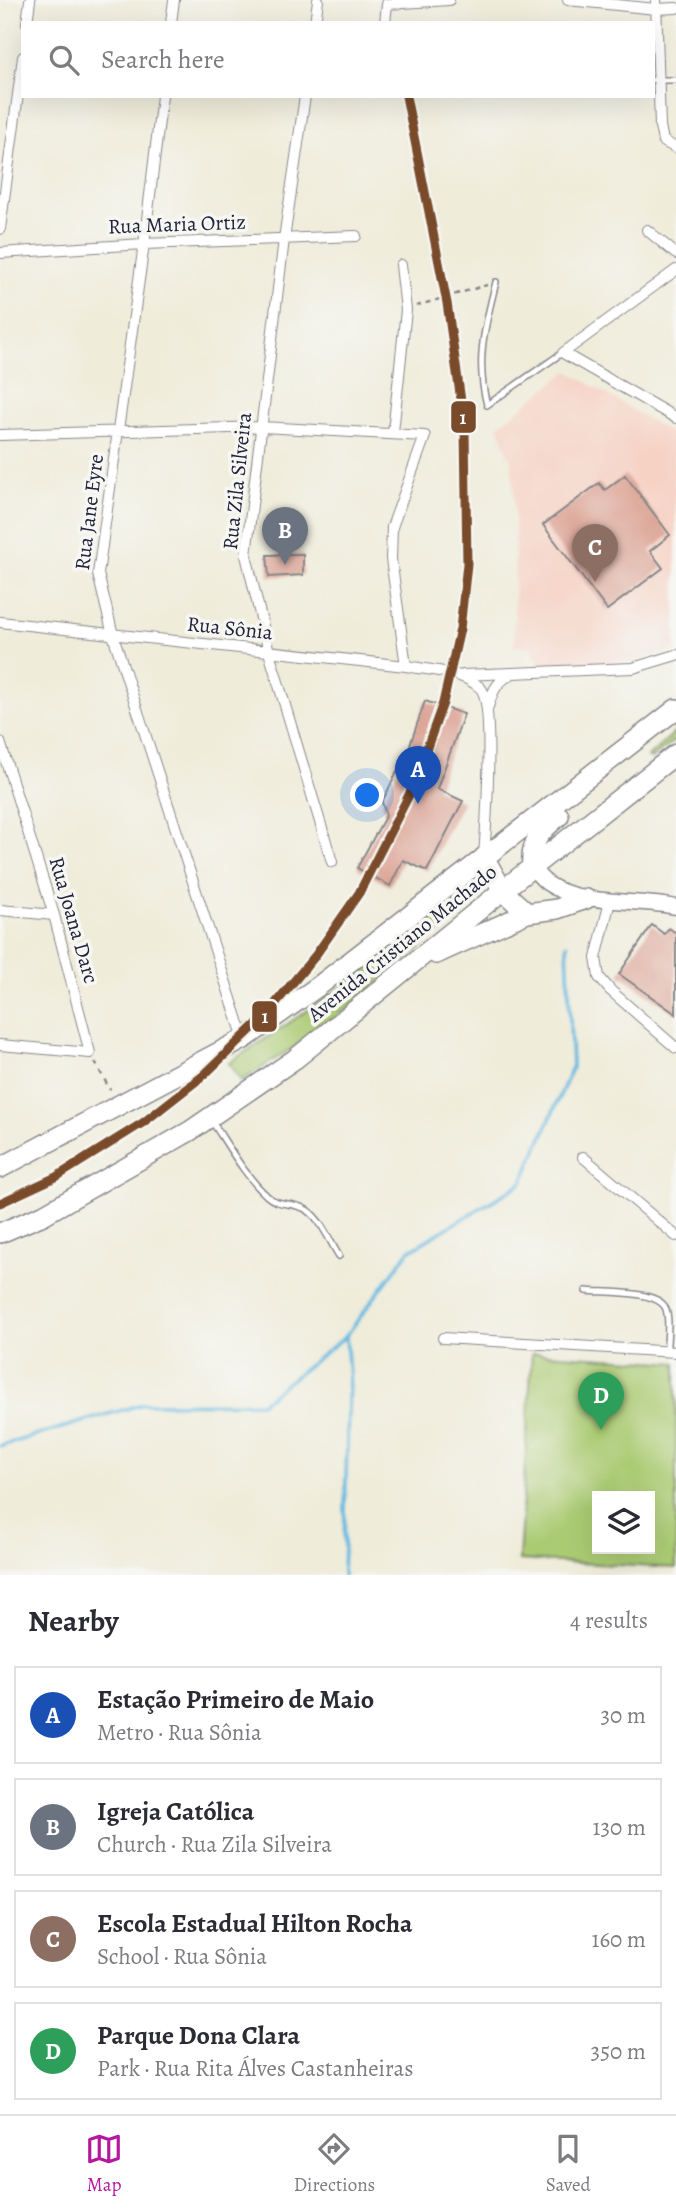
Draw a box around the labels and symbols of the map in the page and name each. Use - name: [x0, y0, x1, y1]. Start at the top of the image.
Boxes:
- street label: Rua Maria Ortiz: [108, 208, 246, 240]
- line badge: 1: [450, 400, 477, 434]
- text: 1: [460, 405, 467, 431]
- street label: Rua Zila Silveira: [216, 411, 258, 551]
- street label: Rua Jane Eyre: [68, 452, 110, 572]
- pin: B: [262, 507, 308, 565]
- pin: C: [572, 524, 618, 582]
- street label: Rua Sônia: [186, 610, 274, 646]
- pin: A: [395, 746, 441, 804]
- your location: [350, 778, 384, 812]
- street label: Rua Joana Darc: [43, 853, 105, 987]
- street label: Avenida Cristiano Machado: [301, 858, 502, 1029]
- line badge: 1: [251, 1000, 278, 1033]
- text: 1: [262, 1004, 269, 1030]
- pin: D: [578, 1372, 624, 1430]

